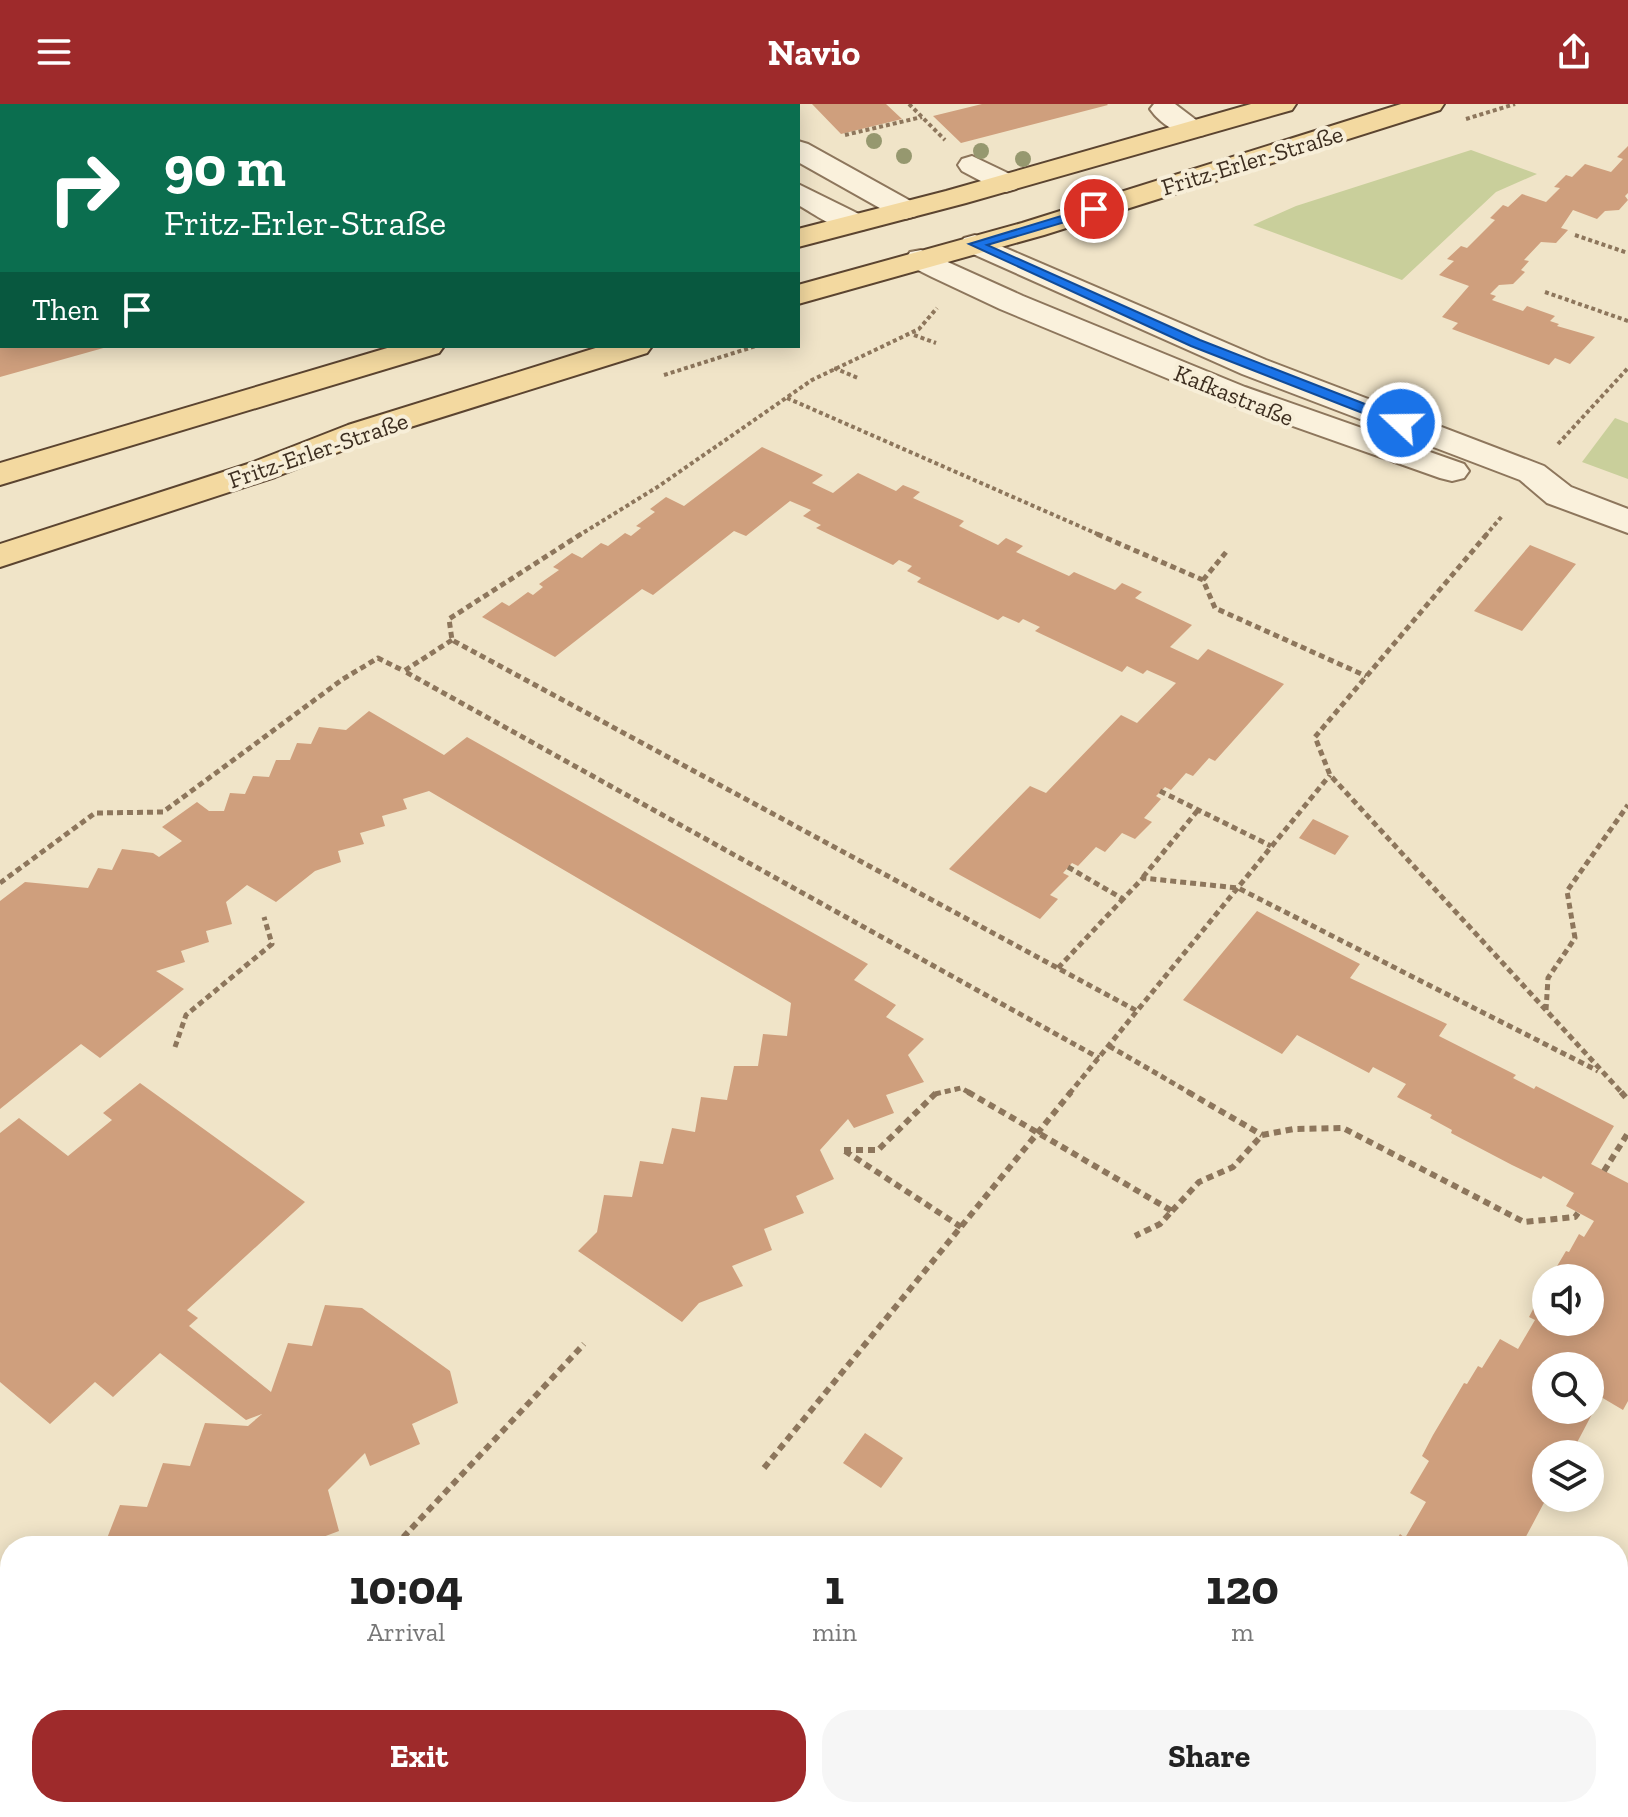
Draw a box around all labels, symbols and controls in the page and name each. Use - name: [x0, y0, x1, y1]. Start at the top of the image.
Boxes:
- icon: menu: [32, 30, 76, 74]
- icon: share: [1552, 30, 1596, 74]
- text: Navio: [768, 31, 860, 74]
- street label: Fritz-Erler-Straße: [1158, 119, 1346, 201]
- text: 90 m: [164, 133, 286, 200]
- icon: right: [32, 136, 136, 240]
- pin: [1060, 175, 1128, 243]
- icon: arrive: [1072, 187, 1116, 231]
- text: Fritz-Erler-Straße: [164, 201, 446, 244]
- icon: arrive: [115, 288, 159, 332]
- text: Then: [32, 292, 99, 328]
- street label: Kafkastraße: [1170, 358, 1298, 432]
- position arrow: [1359, 381, 1443, 465]
- street label: Fritz-Erler-Straße: [224, 406, 412, 494]
- map controls: [1532, 1264, 1604, 1512]
- button: sound: [1532, 1264, 1604, 1336]
- button: search: [1532, 1352, 1604, 1424]
- button: layers: [1532, 1440, 1604, 1512]
- text: 10:04: [349, 1559, 463, 1616]
- text: 1: [825, 1559, 844, 1616]
- text: 120: [1206, 1559, 1279, 1616]
- text: Arrival: [367, 1616, 445, 1648]
- text: min: [812, 1616, 857, 1648]
- text: m: [1231, 1616, 1254, 1648]
- button: Exit: [32, 1710, 806, 1802]
- button: Share: [822, 1710, 1596, 1802]

